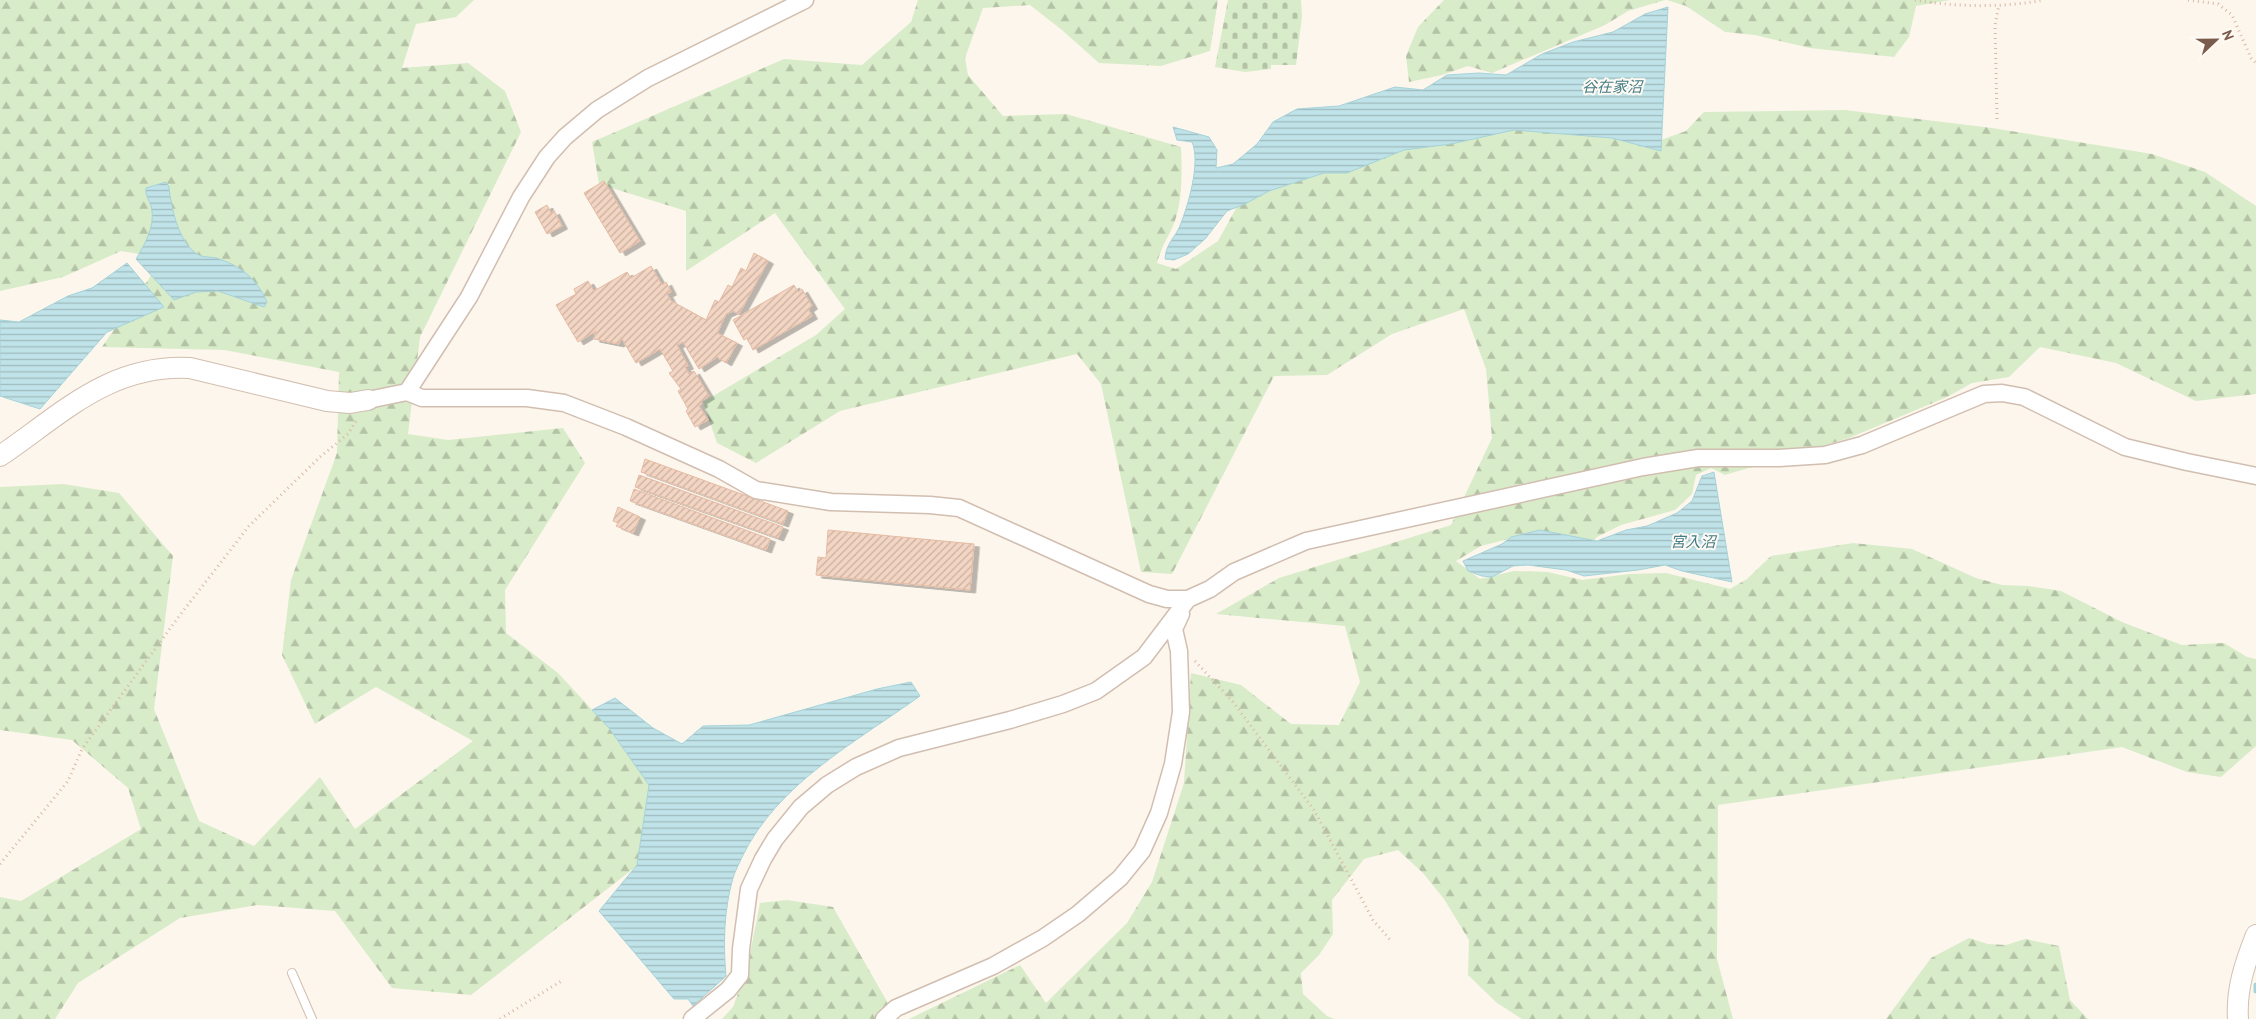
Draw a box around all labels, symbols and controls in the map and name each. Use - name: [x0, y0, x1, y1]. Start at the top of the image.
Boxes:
- north arrow: [2191, 15, 2241, 65]
- text: N: [2218, 27, 2238, 43]
- water label: 谷在家沼: [1582, 77, 1644, 96]
- water label: 宮入沼: [1670, 532, 1717, 551]

